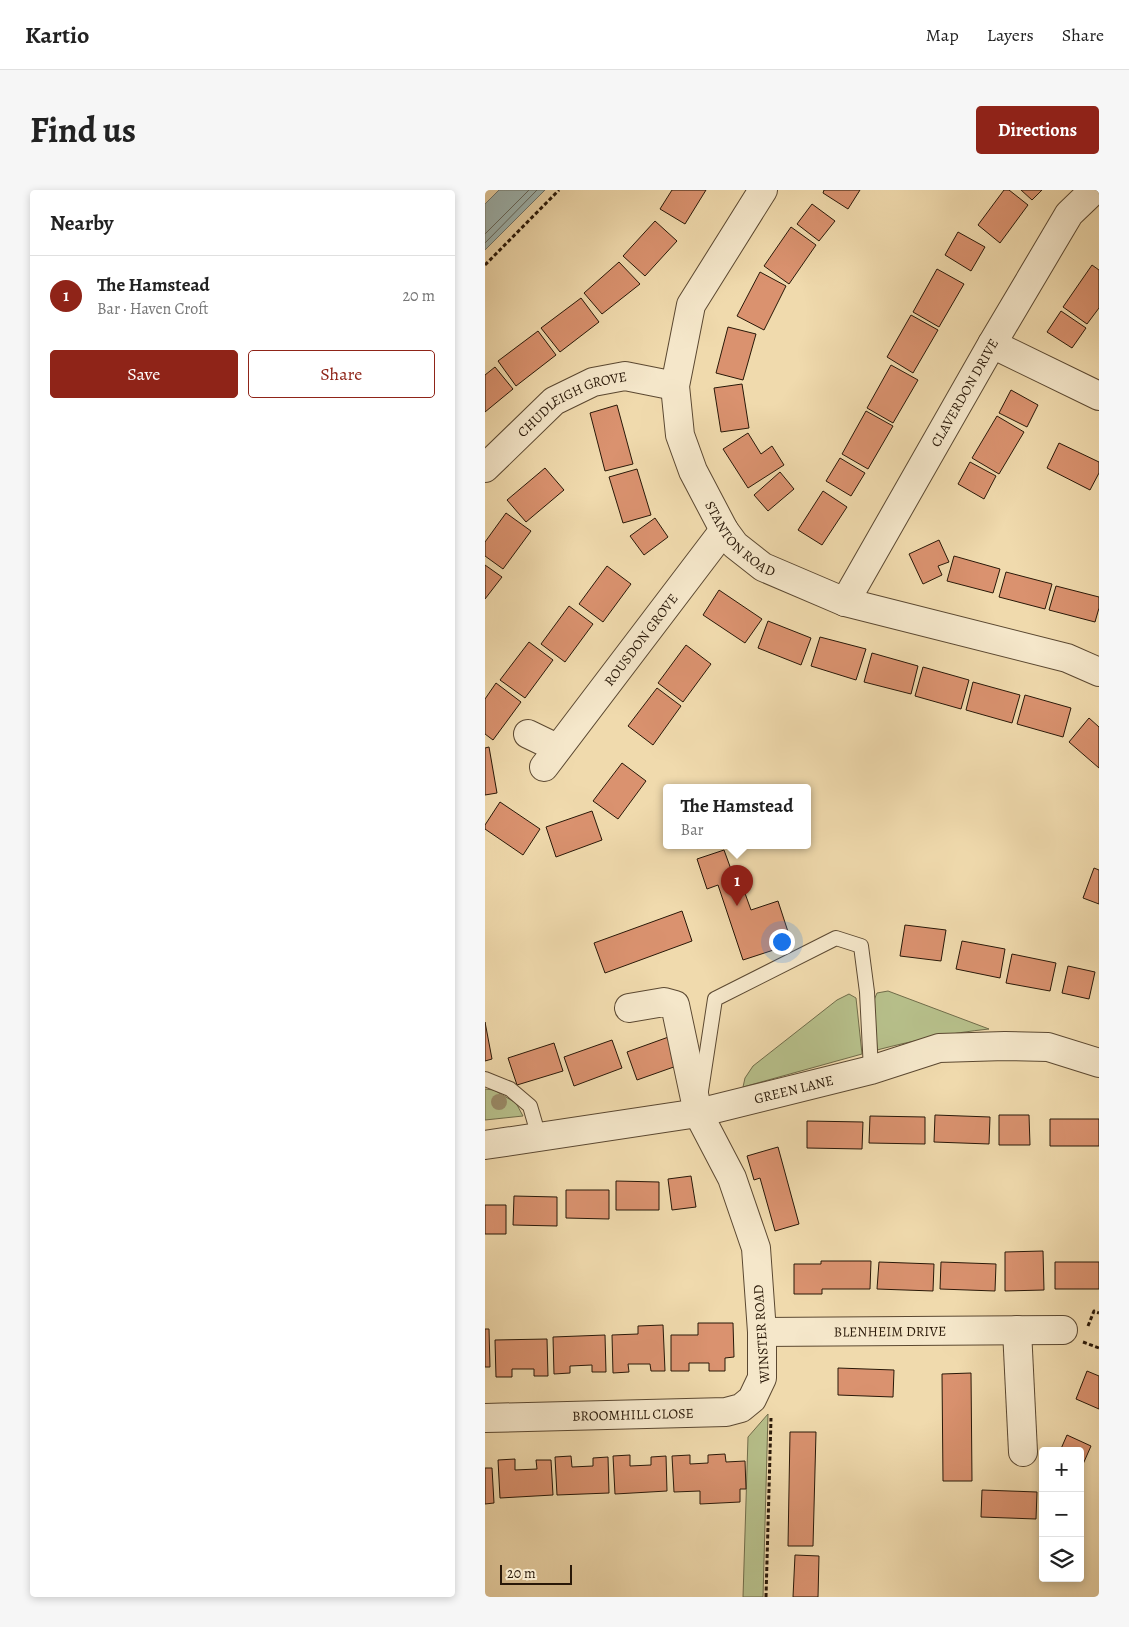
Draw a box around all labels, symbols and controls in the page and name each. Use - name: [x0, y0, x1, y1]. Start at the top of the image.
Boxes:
- text: Kartio: [25, 19, 89, 51]
- text: Map: [926, 23, 959, 47]
- text: Layers: [987, 23, 1034, 47]
- text: Share: [1062, 23, 1104, 47]
- text: Find us: [30, 106, 136, 154]
- button: Directions: [976, 106, 1099, 154]
- text: Nearby: [50, 209, 113, 237]
- text: The Hamstead: [97, 272, 210, 298]
- text: 1: [63, 285, 69, 307]
- text: 20 m: [402, 285, 435, 307]
- text: Bar · Haven Croft: [97, 298, 209, 320]
- street label: CLAVERDON DRIVE: [926, 335, 1003, 451]
- button: Save: [50, 350, 238, 398]
- button: Share: [248, 350, 435, 398]
- street label: CHUDLEIGH GROVE: [513, 367, 628, 442]
- street label: STANTON ROAD: [700, 498, 778, 581]
- street label: ROUSDON GROVE: [600, 590, 682, 690]
- popup: [663, 784, 811, 849]
- text: The Hamstead: [681, 793, 793, 819]
- text: Bar: [681, 819, 704, 841]
- pin: 1: [721, 865, 753, 906]
- your location: [769, 929, 795, 955]
- street label: GREEN LANE: [752, 1071, 836, 1109]
- street label: WINSTER ROAD: [749, 1284, 774, 1385]
- street label: BLENHEIM DRIVE: [834, 1322, 946, 1342]
- street label: BROOMHILL CLOSE: [572, 1404, 694, 1426]
- map controls: [1039, 1447, 1084, 1582]
- button: +: [1039, 1447, 1084, 1492]
- button: −: [1039, 1492, 1084, 1537]
- button: layers: [1039, 1537, 1084, 1582]
- scale bar: [500, 1562, 573, 1585]
- text: 20 m: [507, 1564, 536, 1583]

